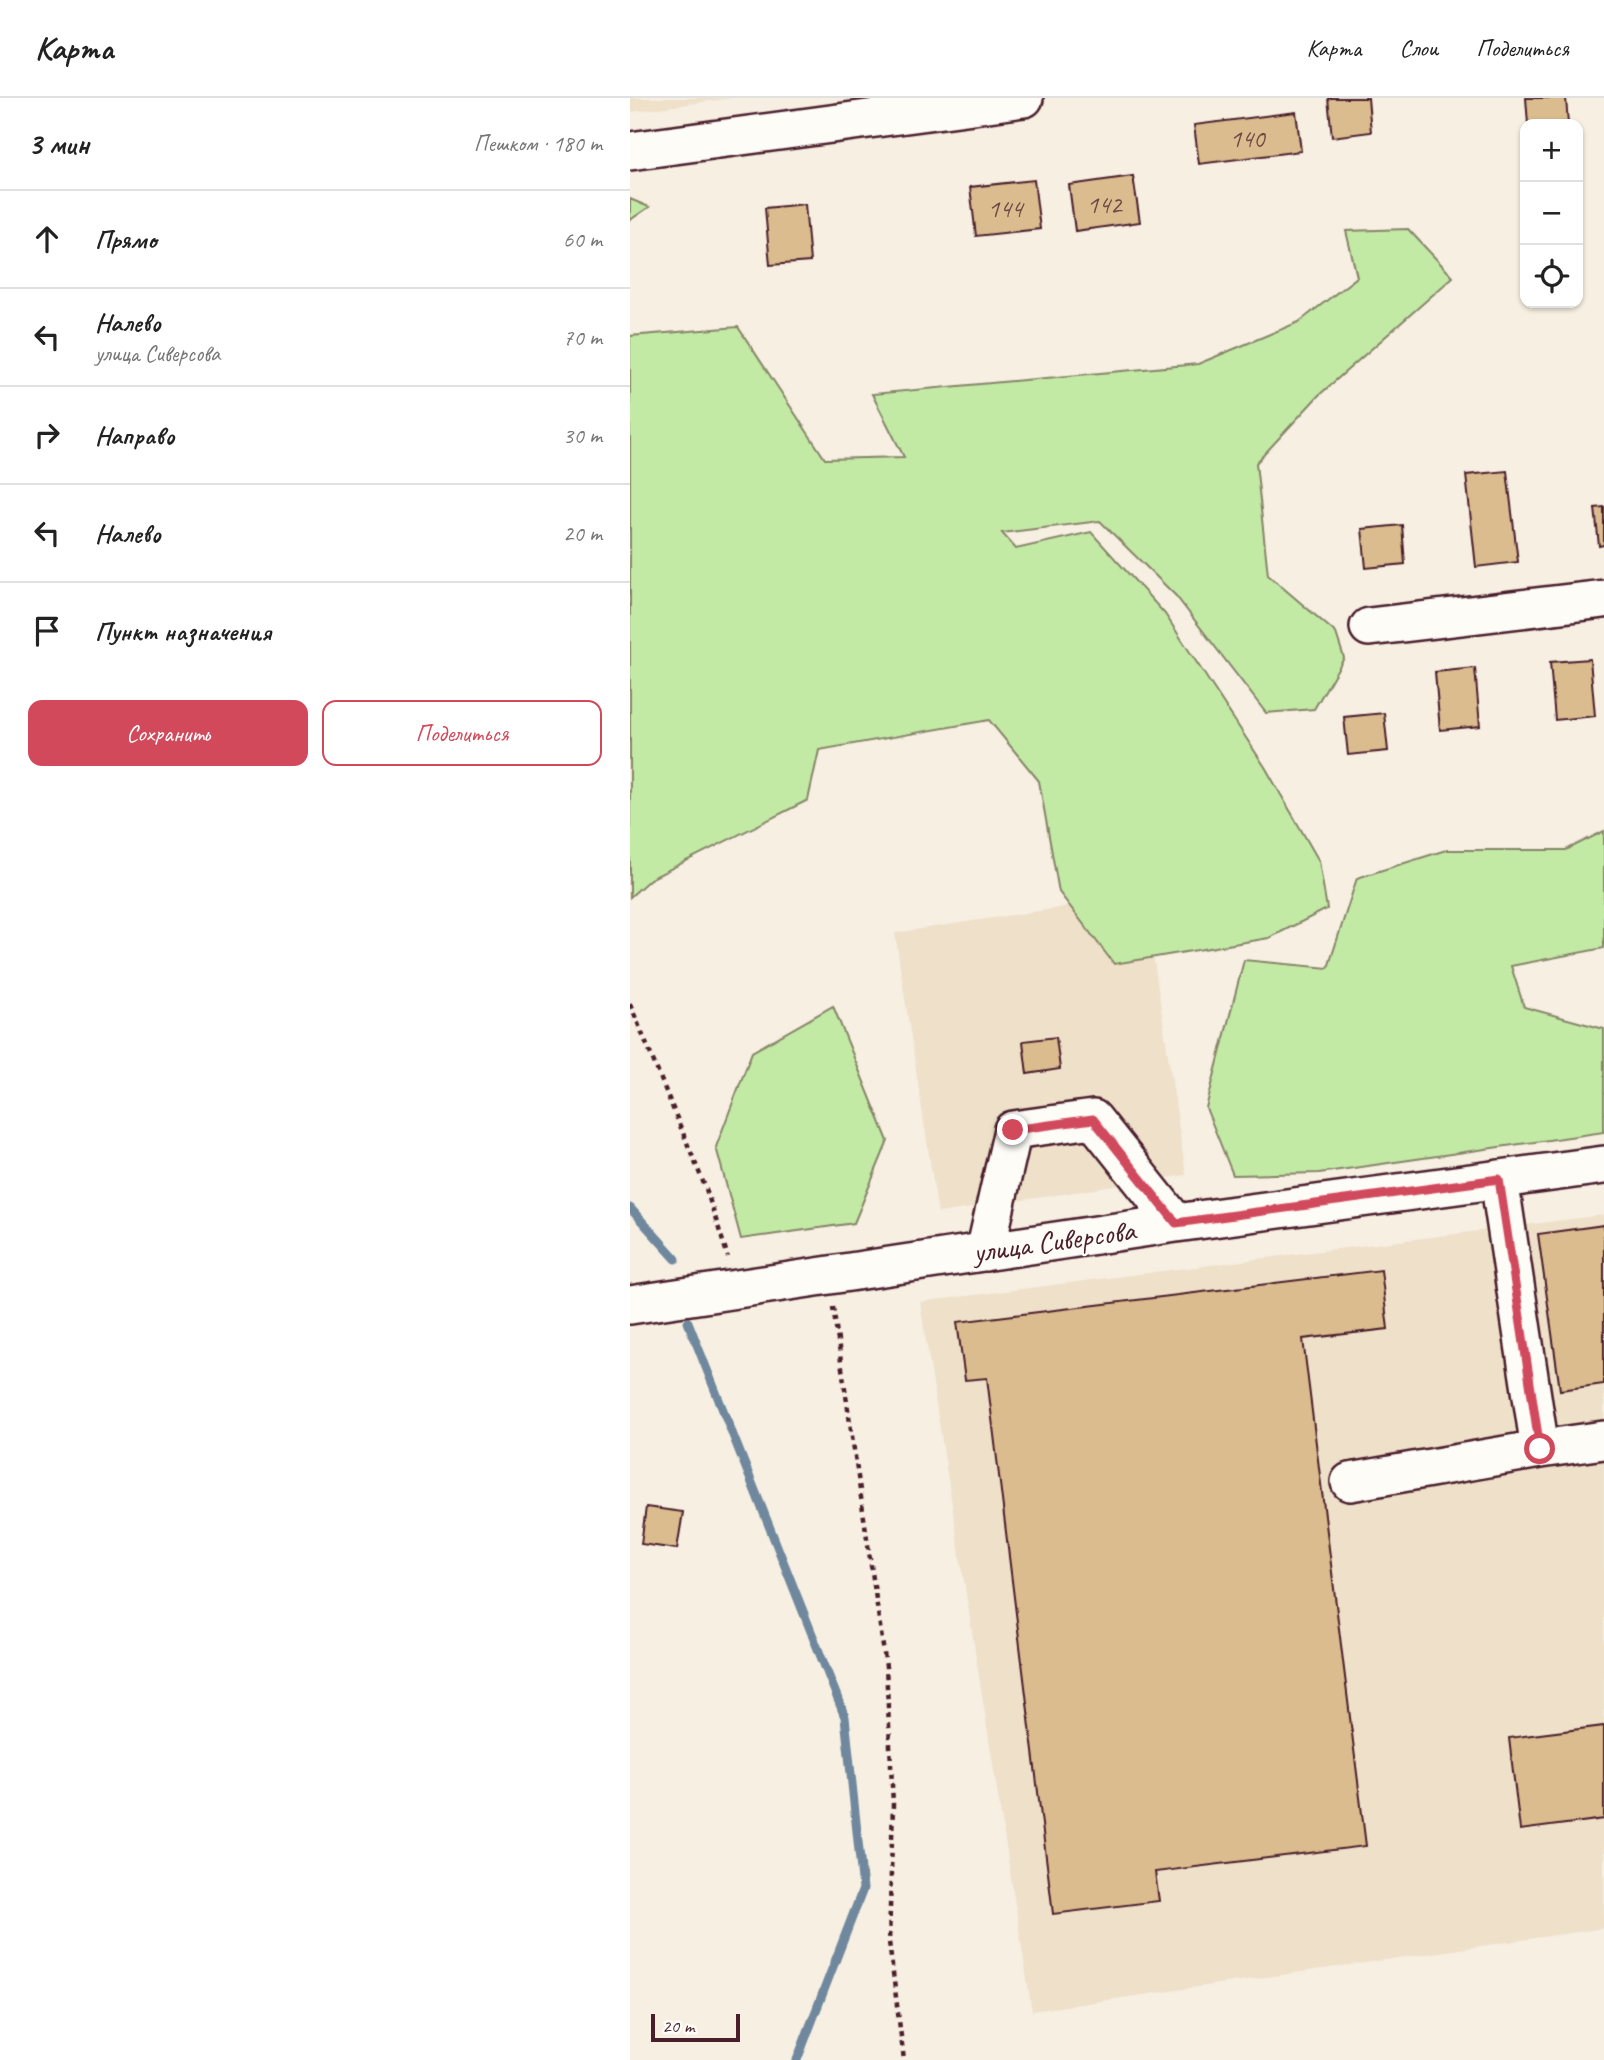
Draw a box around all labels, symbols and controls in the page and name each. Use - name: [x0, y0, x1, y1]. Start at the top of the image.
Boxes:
- text: Карта: [35, 27, 114, 69]
- text: Карта: [1307, 33, 1361, 63]
- text: Слои: [1399, 33, 1438, 63]
- text: Поделиться: [1476, 33, 1569, 63]
- map controls: [1520, 119, 1583, 308]
- button: +: [1520, 119, 1583, 182]
- house number: 140: [1229, 122, 1267, 155]
- text: 3 мин: [28, 125, 89, 163]
- text: Пешком · 180 m: [474, 129, 602, 158]
- button: −: [1520, 182, 1583, 245]
- house number: 142: [1086, 188, 1124, 221]
- house number: 144: [987, 192, 1025, 225]
- icon: ahead: [28, 220, 66, 258]
- text: Прямо: [95, 223, 157, 256]
- text: 60 m: [563, 225, 602, 254]
- button: locate: [1520, 245, 1583, 308]
- text: Налево: [95, 306, 161, 339]
- icon: left: [28, 318, 66, 356]
- text: 70 m: [563, 323, 602, 352]
- text: улица Сиверсова: [95, 339, 220, 368]
- icon: right: [28, 416, 66, 454]
- text: Направо: [95, 419, 174, 452]
- text: 30 m: [563, 421, 602, 450]
- icon: left: [28, 514, 66, 552]
- text: Налево: [95, 517, 161, 550]
- text: 20 m: [563, 519, 602, 548]
- icon: arrive: [28, 612, 66, 650]
- text: Пункт назначения: [95, 615, 271, 648]
- button: Сохранить: [28, 700, 308, 766]
- button: Поделиться: [322, 700, 602, 766]
- route end: [997, 1114, 1028, 1145]
- street label: улица Сиверсова: [969, 1211, 1139, 1271]
- route start: [1524, 1433, 1555, 1464]
- scale bar: [651, 2011, 740, 2043]
- text: 20 m: [662, 2014, 694, 2038]

